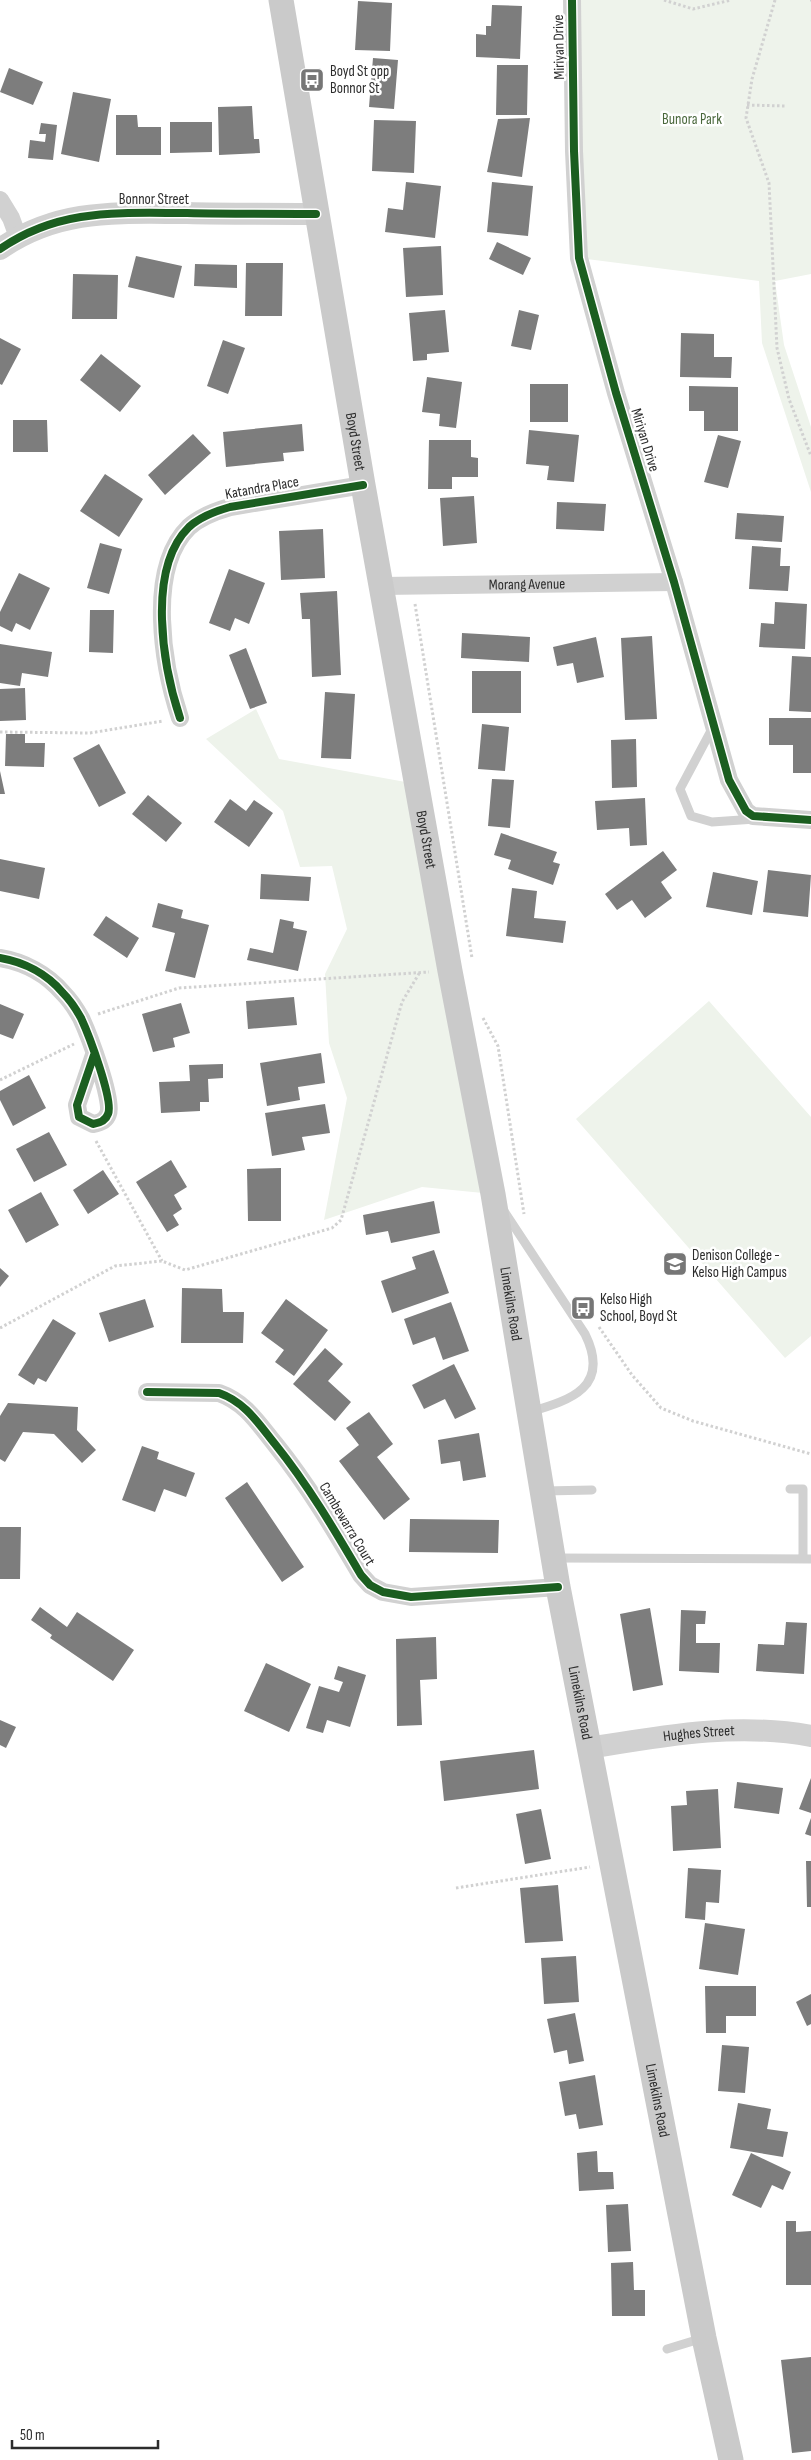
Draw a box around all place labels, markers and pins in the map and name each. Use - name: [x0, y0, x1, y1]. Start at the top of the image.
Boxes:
- place label: Boyd St opp Bonnor St: [330, 62, 389, 98]
- bus stop icon: Boyd St opp Bonnor St: [299, 67, 325, 93]
- place label: Denison College - Kelso High Campus: [692, 1246, 787, 1282]
- school or university icon: Denison College - Kelso High Campus: [662, 1251, 688, 1277]
- place label: Kelso High School, Boyd St: [600, 1290, 678, 1326]
- bus stop icon: Kelso High School, Boyd St: [570, 1295, 596, 1321]

